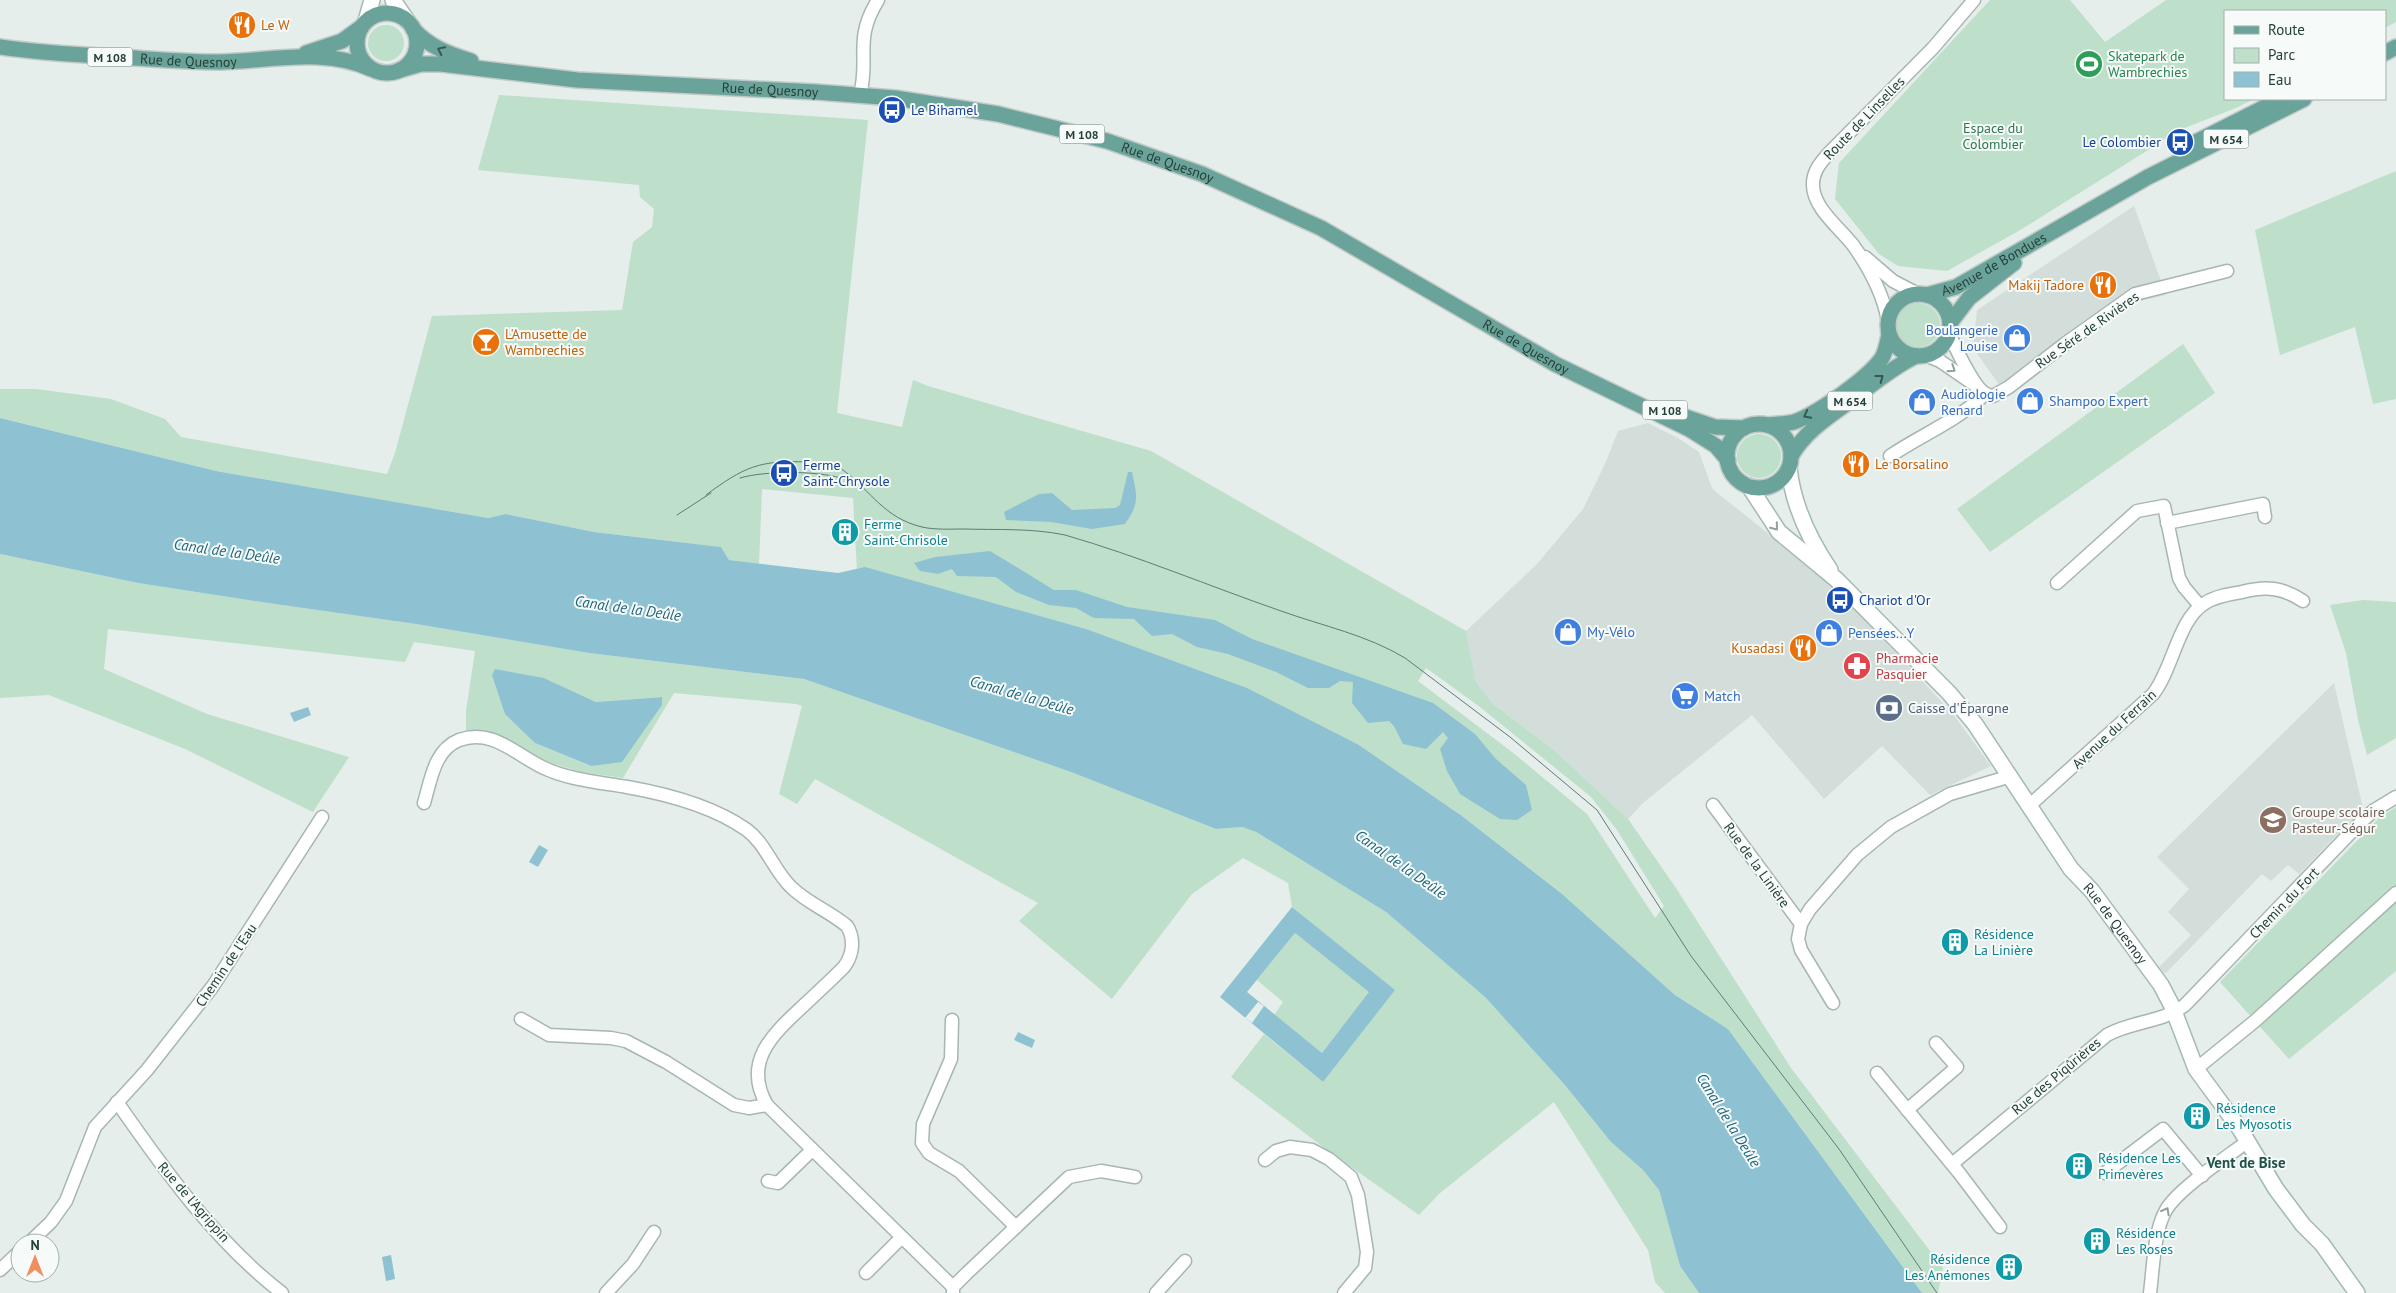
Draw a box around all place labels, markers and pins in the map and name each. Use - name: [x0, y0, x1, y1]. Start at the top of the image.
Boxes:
- restaurant icon: Le W: [227, 10, 257, 40]
- place label: Le W: [261, 16, 290, 34]
- place label: Skatepark de Wambrechies: [2108, 47, 2187, 81]
- sports icon: Skatepark de Wambrechies: [2074, 49, 2104, 79]
- bus stop icon: Le Bihamel: [877, 95, 907, 125]
- place label: Le Bihamel: [911, 101, 977, 119]
- bus stop icon: Le Colombier: [2165, 127, 2195, 157]
- place label: Le Colombier: [2083, 133, 2161, 151]
- restaurant icon: Makij Tadore: [2088, 270, 2118, 300]
- place label: Makij Tadore: [2008, 276, 2084, 294]
- place label: Boulangerie Louise: [1926, 321, 1998, 355]
- shop icon: Boulangerie Louise: [2002, 323, 2032, 353]
- place label: L'Amusette de Wambrechies: [505, 325, 587, 359]
- bar icon: L'Amusette de Wambrechies: [471, 327, 501, 357]
- place label: Audiologie Renard: [1941, 385, 2006, 419]
- shop icon: Shampoo Expert: [2015, 386, 2045, 416]
- shop icon: Audiologie Renard: [1907, 387, 1937, 417]
- place label: Shampoo Expert: [2049, 392, 2148, 410]
- restaurant icon: Le Borsalino: [1841, 449, 1871, 479]
- place label: Le Borsalino: [1875, 455, 1949, 473]
- place label: Ferme Saint-Chrysole: [803, 456, 890, 490]
- bus stop icon: Ferme Saint-Chrysole: [769, 458, 799, 488]
- place label: Ferme Saint-Chrisole: [864, 515, 948, 549]
- building icon: Ferme Saint-Chrisole: [830, 517, 860, 547]
- bus stop icon: Chariot d'Or: [1825, 585, 1855, 615]
- place label: Chariot d'Or: [1859, 591, 1931, 609]
- shop icon: My-Vélo: [1553, 617, 1583, 647]
- shop icon: Pensées...Y: [1814, 618, 1844, 648]
- place label: My-Vélo: [1587, 623, 1635, 641]
- place label: Pensées...Y: [1848, 624, 1915, 642]
- restaurant icon: Kusadasi: [1788, 633, 1818, 663]
- place label: Kusadasi: [1731, 639, 1784, 657]
- place label: Pharmacie Pasquier: [1876, 649, 1939, 683]
- pharmacy icon: Pharmacie Pasquier: [1842, 651, 1872, 681]
- supermarket icon: Match: [1670, 681, 1700, 711]
- place label: Match: [1704, 687, 1741, 705]
- bank icon: Caisse d'Épargne: [1874, 693, 1904, 723]
- place label: Caisse d'Épargne: [1908, 699, 2009, 717]
- place label: Groupe scolaire Pasteur-Ségur: [2292, 803, 2385, 837]
- school or university icon: Groupe scolaire Pasteur-Ségur: [2258, 805, 2288, 835]
- place label: Résidence La Linière: [1974, 925, 2034, 959]
- building icon: Résidence La Linière: [1940, 927, 1970, 957]
- place label: Résidence Les Myosotis: [2216, 1099, 2292, 1133]
- building icon: Résidence Les Myosotis: [2182, 1101, 2212, 1131]
- place label: Résidence Les Primevères: [2098, 1149, 2181, 1183]
- building icon: Résidence Les Primevères: [2064, 1151, 2094, 1181]
- place label: Résidence Les Roses: [2116, 1224, 2176, 1258]
- building icon: Résidence Les Roses: [2082, 1226, 2112, 1256]
- place label: Résidence Les Anémones: [1905, 1250, 1990, 1284]
- building icon: Résidence Les Anémones: [1994, 1252, 2024, 1282]

